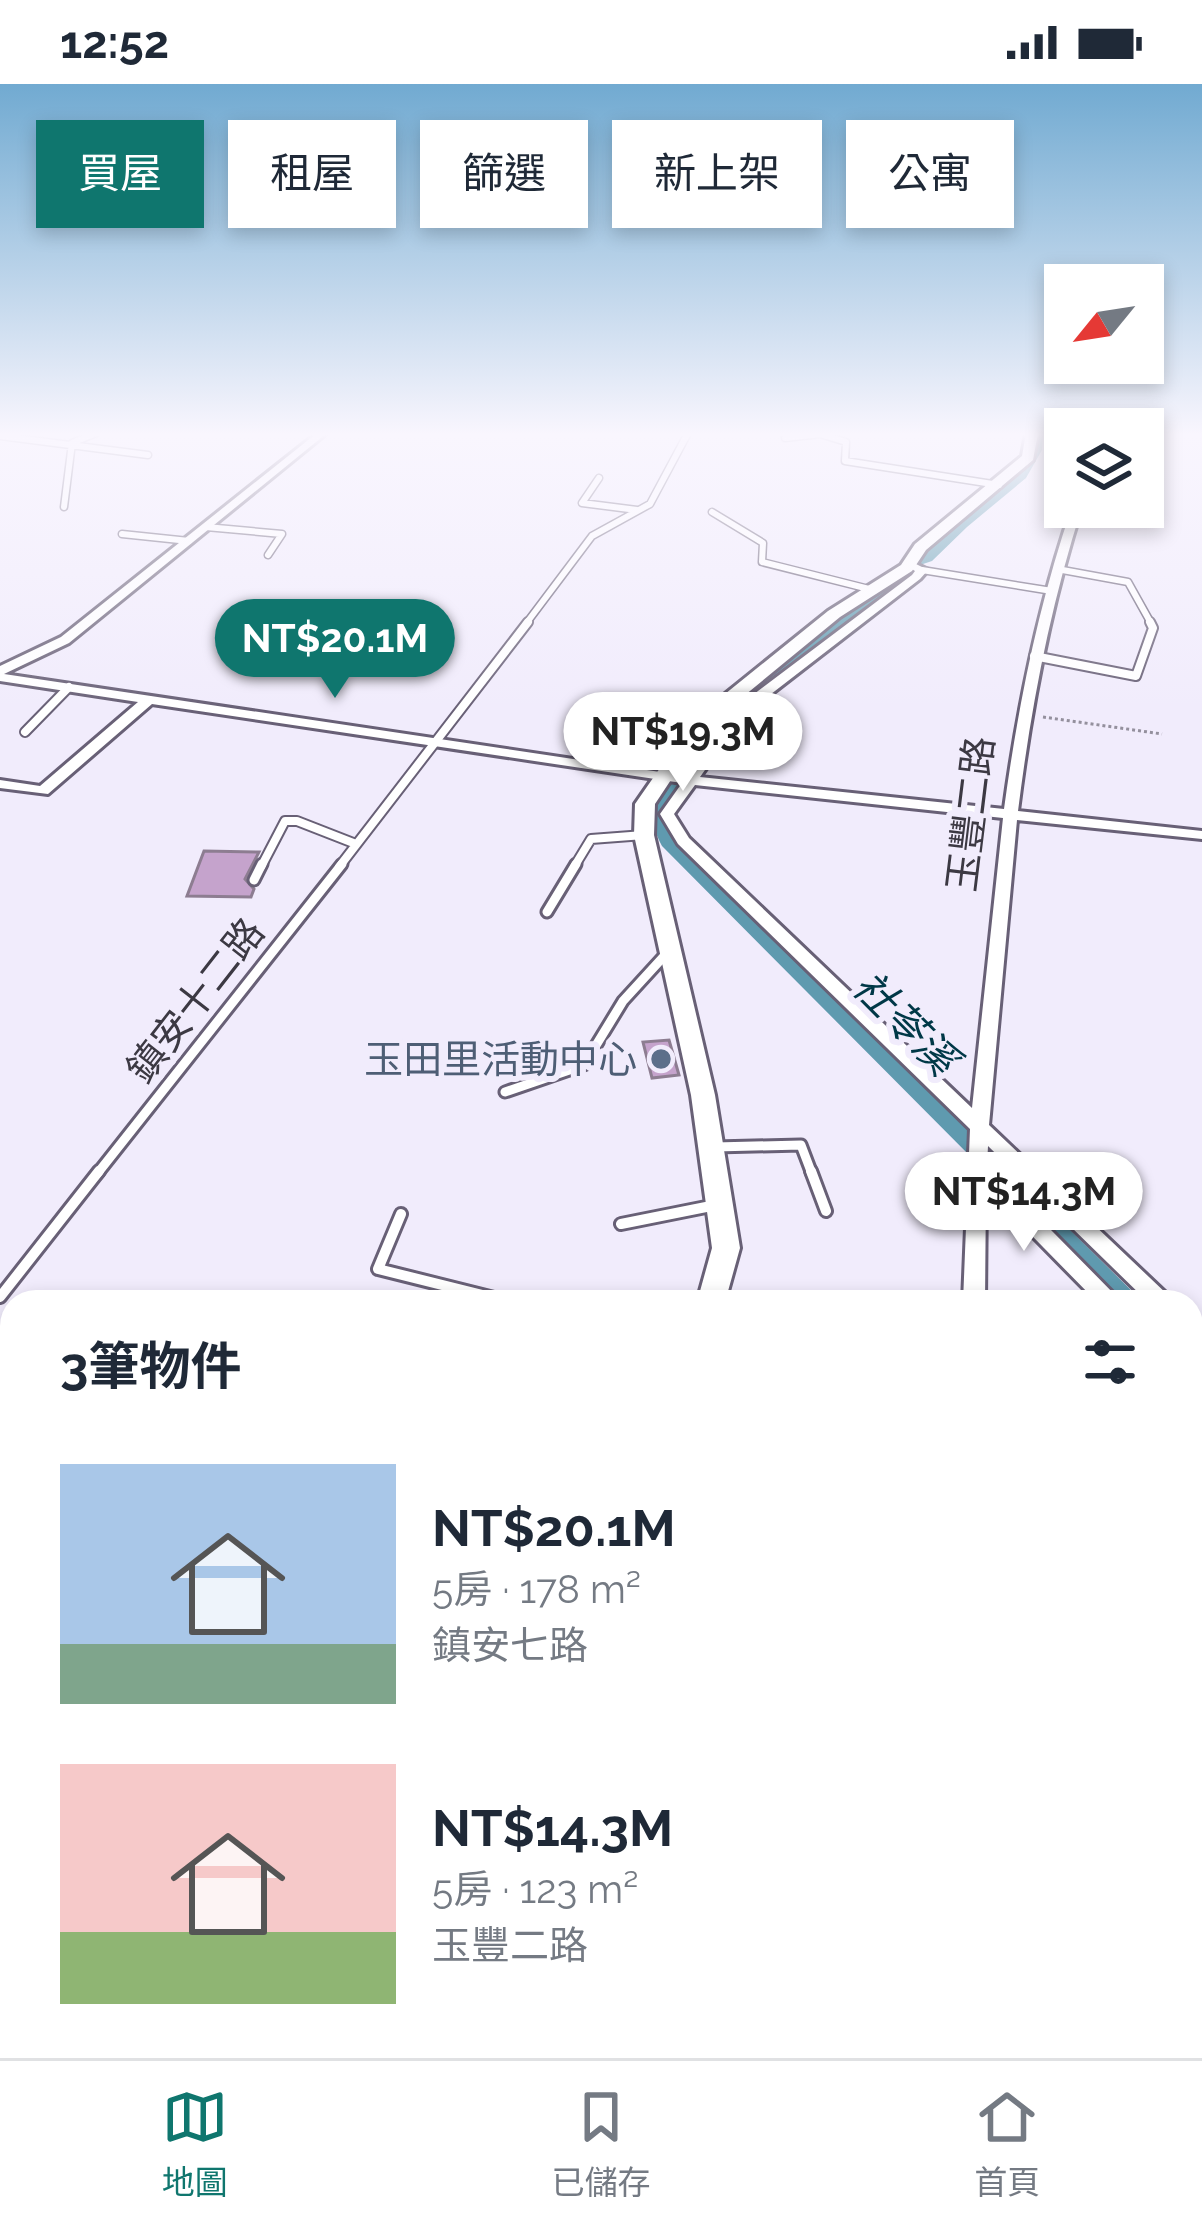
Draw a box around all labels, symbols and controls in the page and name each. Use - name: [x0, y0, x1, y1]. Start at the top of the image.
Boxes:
- text: 12:52: [60, 16, 169, 69]
- chip: 買屋: [36, 120, 204, 228]
- chip: 租屋: [228, 120, 396, 228]
- chip: 篩選: [420, 120, 588, 228]
- chip: 新上架: [612, 120, 822, 228]
- chip: 公寓: [846, 120, 1014, 228]
- north arrow: [1044, 264, 1164, 384]
- map controls: [1044, 264, 1164, 528]
- button: layers: [1044, 408, 1164, 528]
- pin: NT$20.1M: [211, 599, 459, 701]
- text: NT$20.1M: [242, 615, 428, 661]
- pin: NT$19.3M: [559, 692, 807, 794]
- text: NT$19.3M: [590, 708, 776, 754]
- street label: 玉豐二路: [938, 734, 1002, 894]
- street label: 鎮安十二路: [117, 909, 273, 1091]
- water label: 社苓溪: [843, 961, 970, 1088]
- place label: 玉田里活動中心: [364, 1036, 637, 1082]
- marker: 玉田里活動中心: [648, 1046, 674, 1072]
- pin: NT$14.3M: [900, 1152, 1148, 1254]
- text: NT$14.3M: [932, 1168, 1116, 1214]
- icon: filters: [1077, 1329, 1143, 1395]
- text: 3筆物件: [60, 1336, 241, 1396]
- text: NT$20.1M: [432, 1498, 676, 1558]
- icon: home: [156, 1512, 300, 1656]
- text: 5房 · 178 m²: [432, 1566, 641, 1612]
- text: 鎮安七路: [432, 1622, 588, 1668]
- text: NT$14.3M: [432, 1798, 673, 1858]
- icon: home: [156, 1812, 300, 1956]
- text: 5房 · 123 m²: [432, 1866, 638, 1912]
- text: 玉豐二路: [432, 1922, 588, 1968]
- tab: 地圖: [162, 2084, 228, 2204]
- tab: 已儲存: [551, 2084, 650, 2204]
- tab: 首頁: [974, 2084, 1040, 2204]

